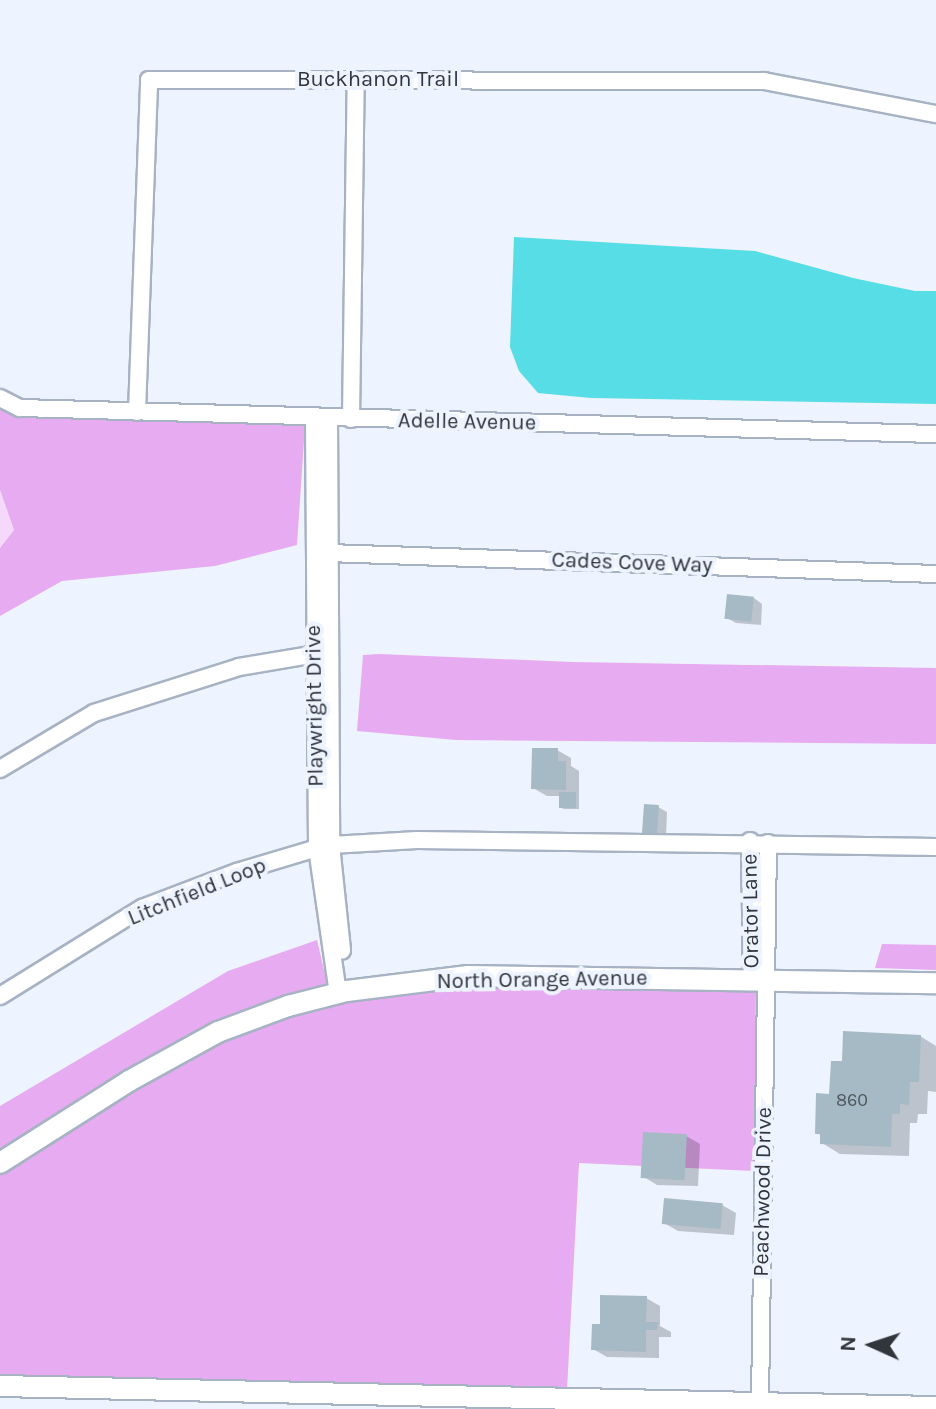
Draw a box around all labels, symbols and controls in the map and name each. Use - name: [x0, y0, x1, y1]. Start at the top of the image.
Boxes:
- street label: Buckhanon Trail: [297, 67, 459, 93]
- street label: Adelle Avenue: [398, 408, 536, 436]
- street label: Cades Cove Way: [551, 547, 713, 579]
- street label: Playwright Drive: [300, 625, 330, 787]
- street label: Litchfield Loop: [124, 852, 270, 932]
- street label: Orator Lane: [737, 853, 765, 969]
- street label: North Orange Avenue: [436, 965, 648, 995]
- house number: 860: [836, 1089, 868, 1111]
- street label: Peachwood Drive: [748, 1107, 778, 1277]
- north arrow: [832, 1305, 912, 1385]
- text: N: [835, 1335, 861, 1352]

